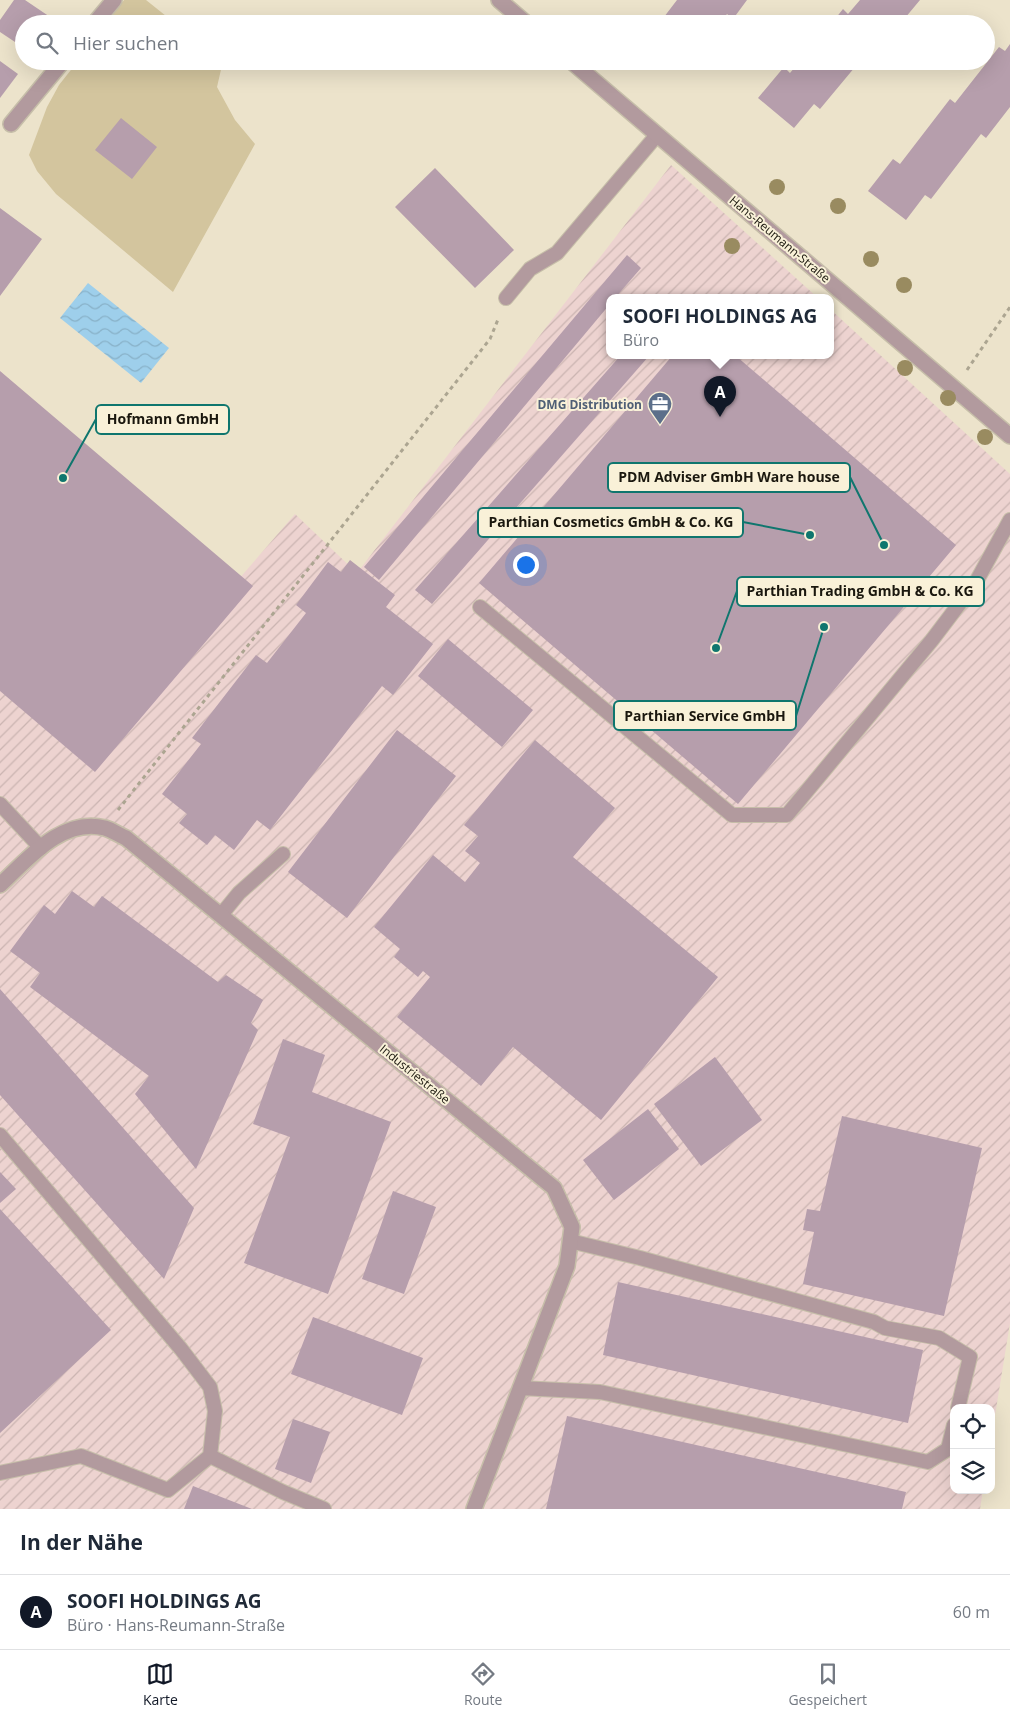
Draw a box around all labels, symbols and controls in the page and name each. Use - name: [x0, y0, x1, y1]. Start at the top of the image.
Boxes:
- search box: [15, 15, 995, 70]
- icon: search: [33, 29, 61, 57]
- text: Hier suchen: [73, 30, 179, 56]
- street label: Hans-Reumann-Straße: [726, 192, 834, 286]
- popup: [606, 294, 834, 359]
- text: SOOFI HOLDINGS AG: [623, 303, 817, 329]
- text: Büro: [623, 329, 659, 351]
- pin: A: [704, 376, 736, 417]
- office icon: DMG Distribution: [647, 391, 673, 425]
- place label: DMG Distribution: [537, 396, 642, 413]
- callout: Hofmann GmbH: [96, 405, 229, 434]
- text: Hofmann GmbH: [107, 409, 219, 428]
- callout: PDM Adviser GmbH Ware house: [608, 463, 850, 492]
- text: PDM Adviser GmbH Ware house: [618, 467, 840, 486]
- callout: Parthian Cosmetics GmbH & Co. KG: [478, 508, 743, 537]
- text: Parthian Cosmetics GmbH & Co. KG: [488, 512, 734, 531]
- your location: [513, 552, 539, 578]
- callout: Parthian Trading GmbH & Co. KG: [737, 577, 984, 606]
- text: Parthian Trading GmbH & Co. KG: [746, 581, 974, 600]
- callout: Parthian Service GmbH: [614, 701, 796, 730]
- text: Parthian Service GmbH: [624, 706, 786, 725]
- street label: Industriestraße: [376, 1040, 454, 1108]
- map controls: [950, 1404, 995, 1494]
- button: locate: [950, 1404, 995, 1449]
- button: layers: [950, 1449, 995, 1494]
- text: In der Nähe: [20, 1528, 143, 1556]
- text: SOOFI HOLDINGS AG: [67, 1588, 262, 1614]
- text: A: [30, 1601, 42, 1623]
- text: 60 m: [953, 1601, 990, 1623]
- text: Büro · Hans-Reumann-Straße: [67, 1614, 285, 1636]
- tab: Karte: [143, 1660, 178, 1709]
- tab: Route: [464, 1660, 502, 1709]
- tab: Gespeichert: [788, 1660, 867, 1709]

